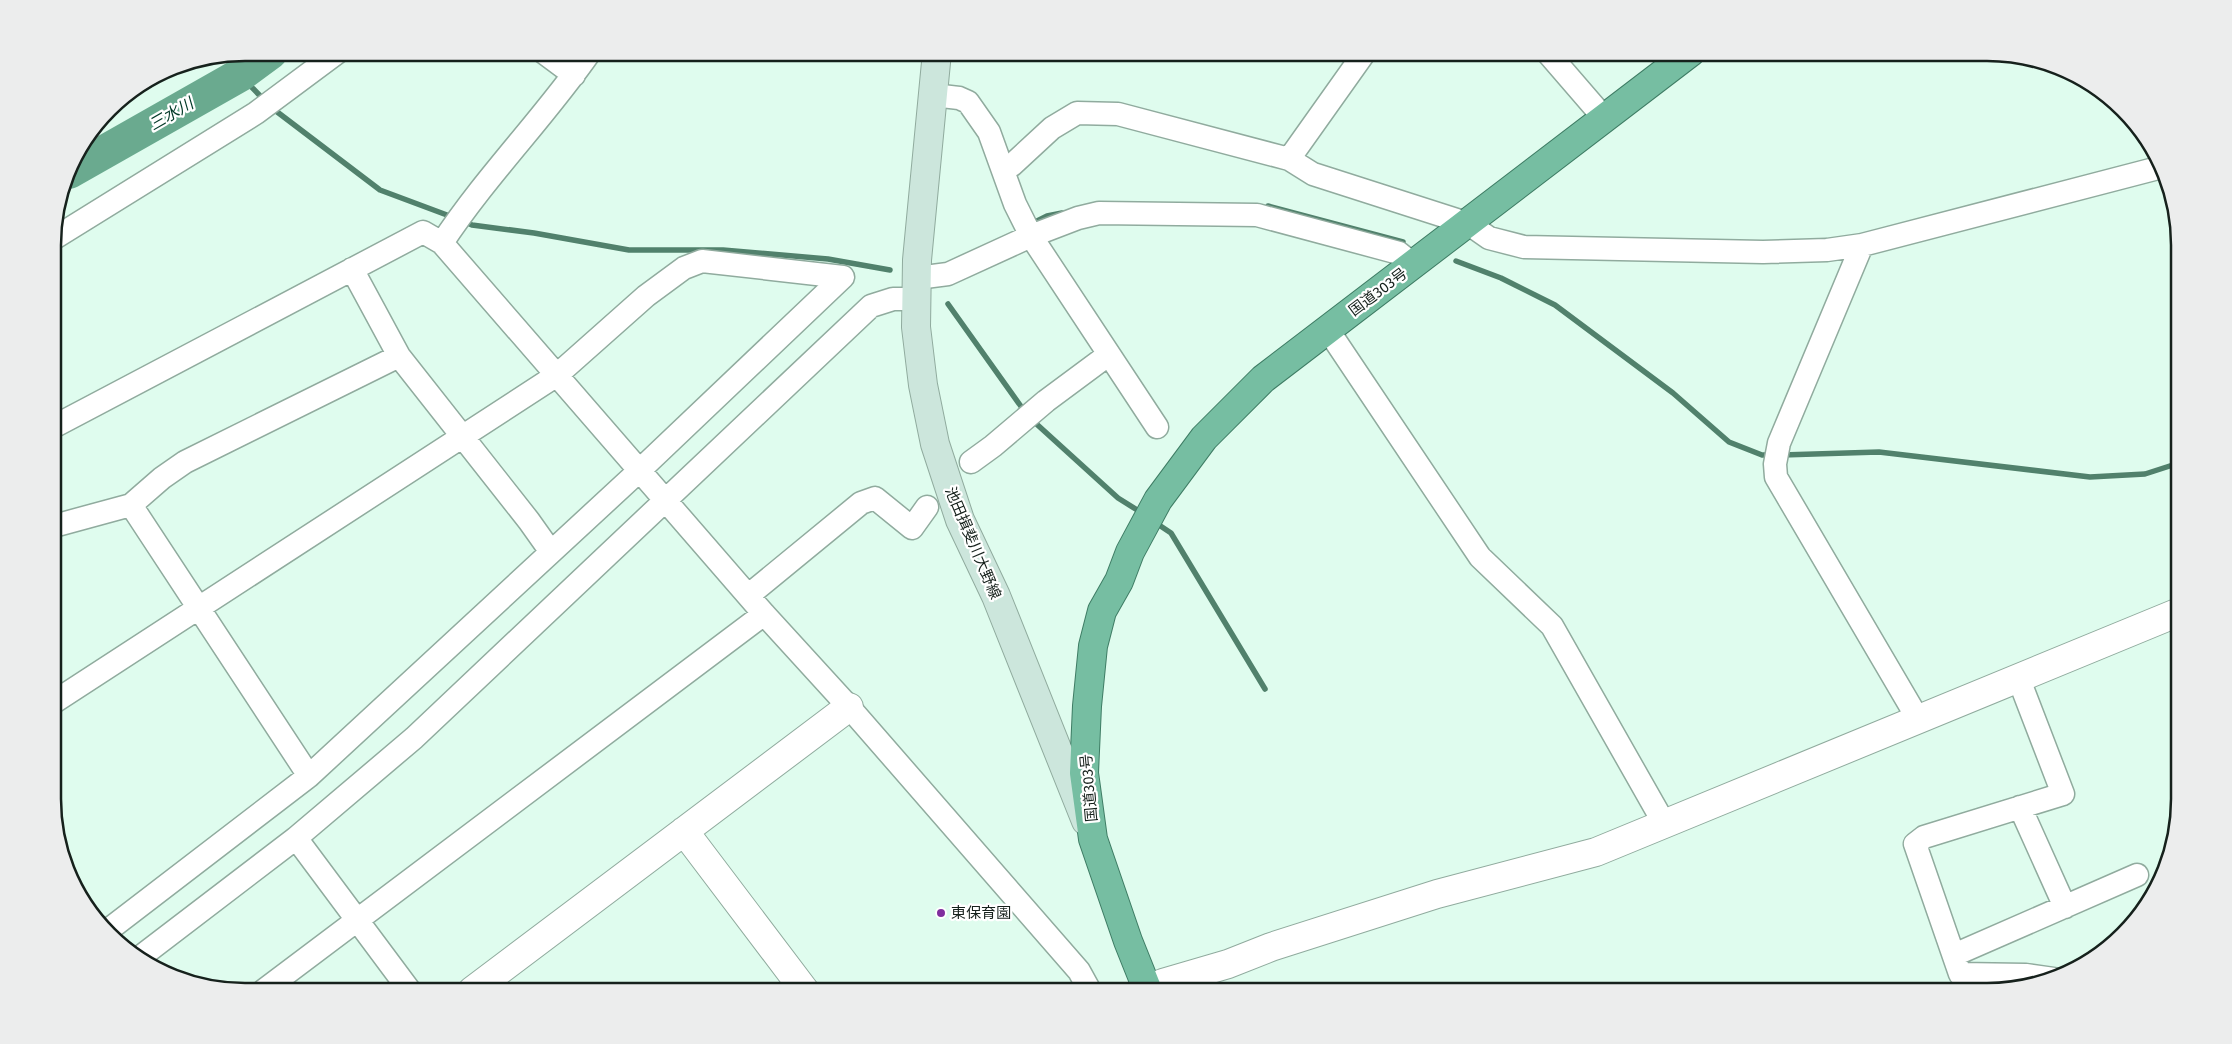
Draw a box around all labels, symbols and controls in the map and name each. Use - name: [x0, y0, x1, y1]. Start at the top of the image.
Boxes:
- water label: 三水川: [145, 93, 198, 134]
- street label: 国道303号: [1345, 264, 1411, 320]
- street label: 池田揖斐川大野線: [941, 484, 1005, 602]
- street label: 国道303号: [1077, 753, 1101, 823]
- place label: 東保育園: [951, 904, 1011, 922]
- marker: 東保育園: [935, 907, 947, 919]

